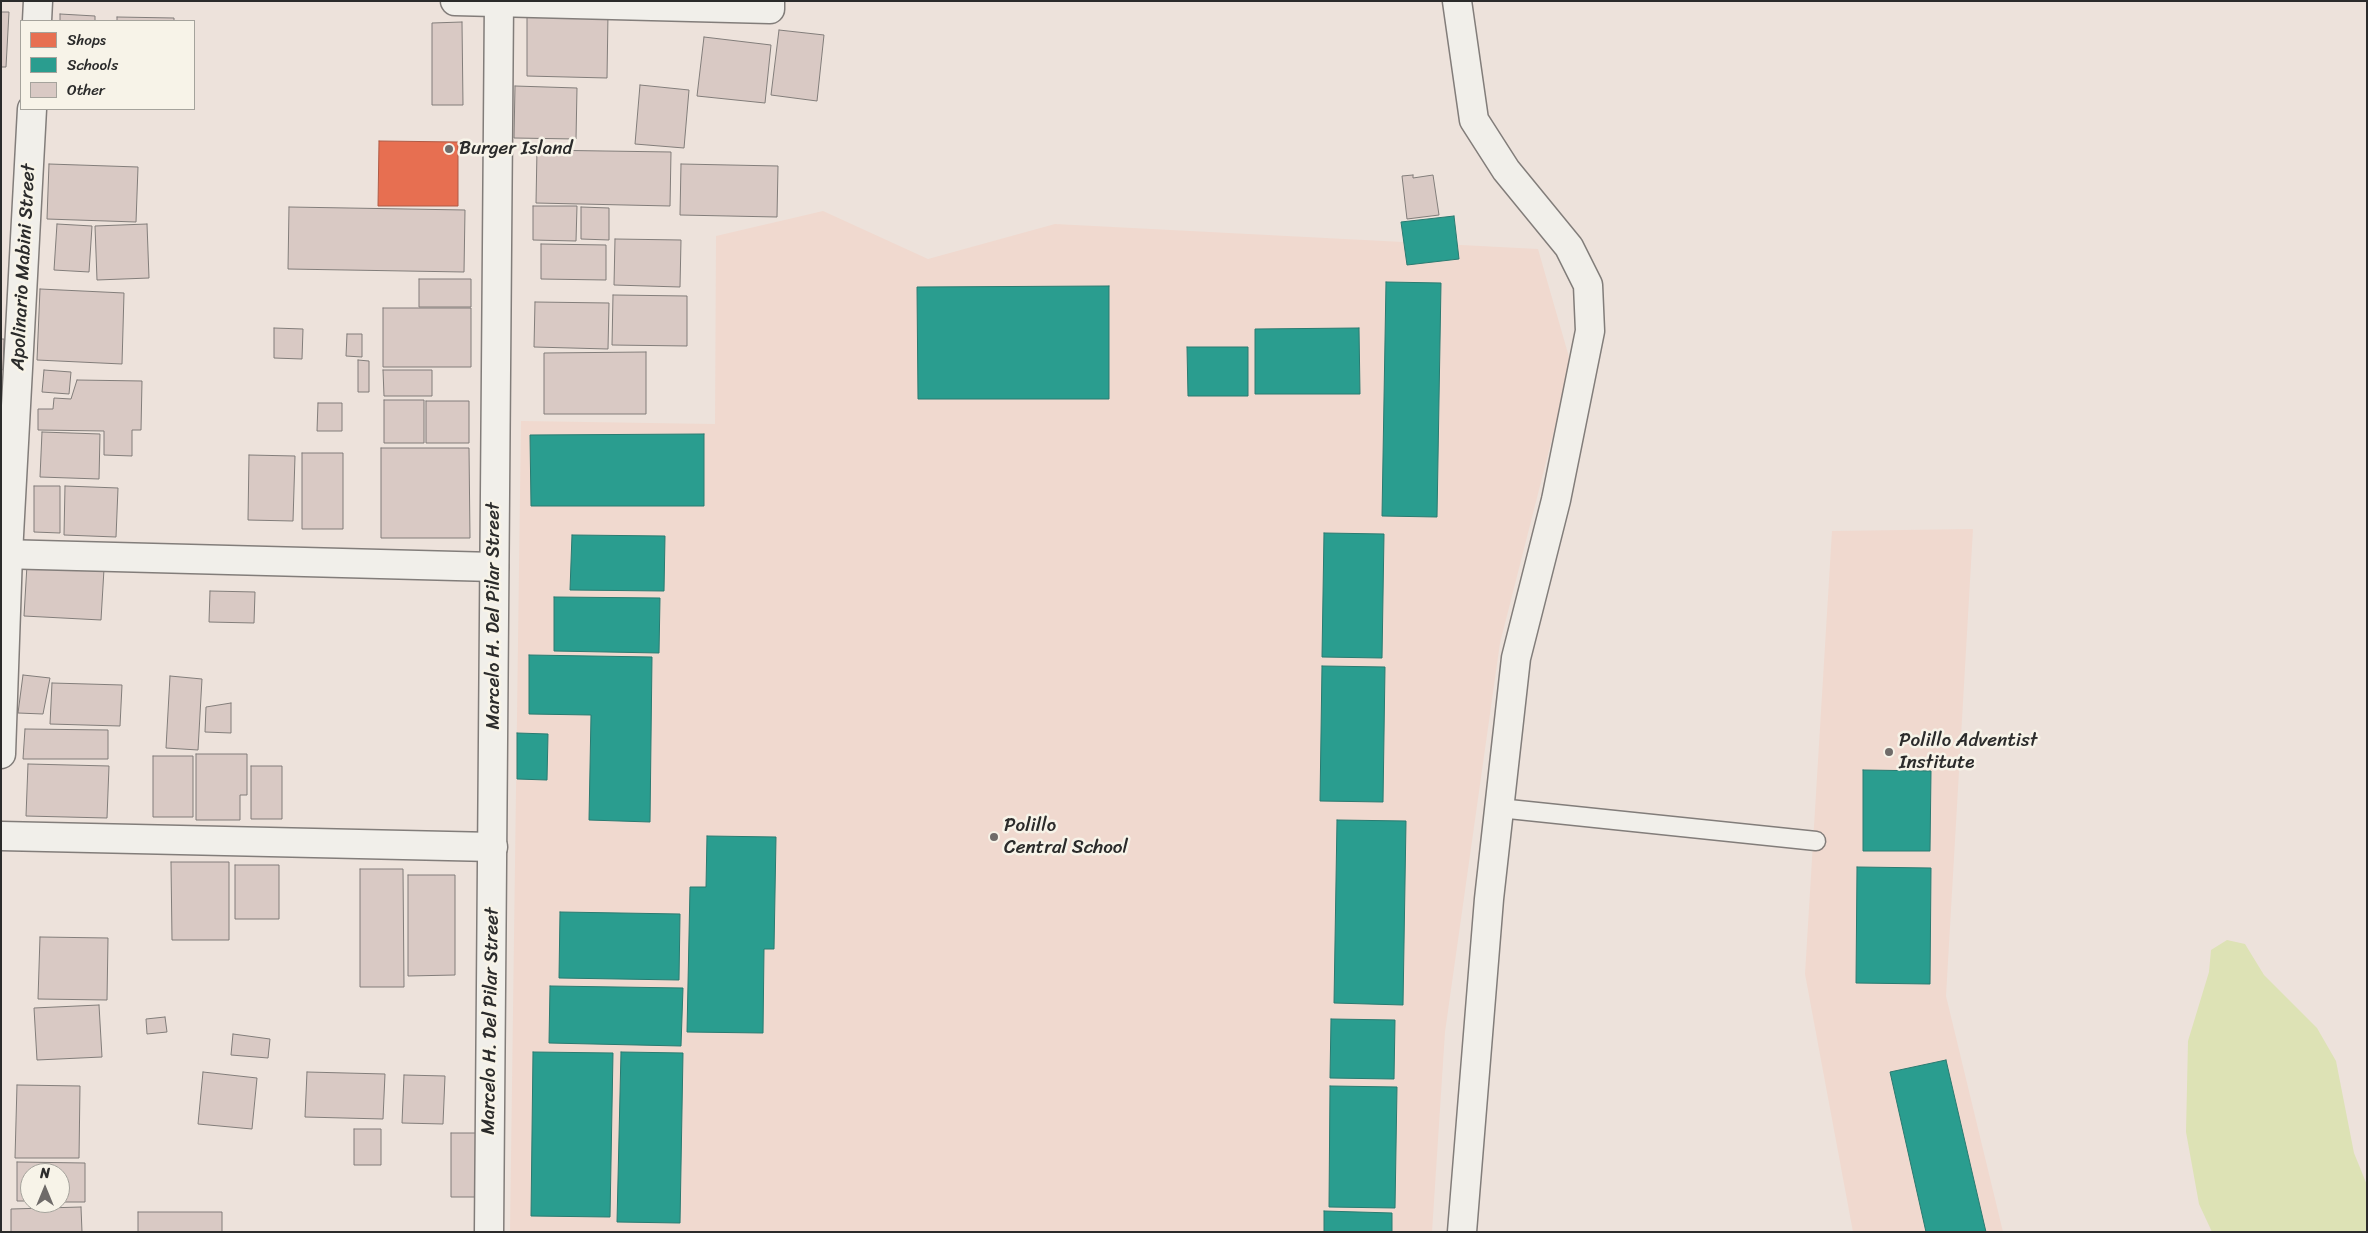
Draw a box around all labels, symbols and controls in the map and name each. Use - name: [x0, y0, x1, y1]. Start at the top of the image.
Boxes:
- legend: [20, 20, 195, 110]
- text: Shops: [67, 27, 106, 53]
- text: Schools: [67, 52, 118, 78]
- text: Other: [67, 77, 105, 103]
- place label: Burger Island: [459, 138, 573, 160]
- marker: Burger Island: [443, 143, 455, 155]
- street label: Apolinario Mabini Street: [7, 163, 41, 371]
- street label: Marcelo H. Del Pilar Street: [483, 502, 505, 730]
- place label: Polillo Adventist Institute: [1899, 730, 2037, 774]
- marker: Polillo Adventist Institute: [1883, 746, 1895, 758]
- place label: Polillo Central School: [1004, 815, 1128, 859]
- marker: Polillo Central School: [988, 831, 1000, 843]
- street label: Marcelo H. Del Pilar Street: [478, 907, 504, 1135]
- text: N: [40, 1161, 50, 1186]
- north arrow: [20, 1163, 70, 1213]

